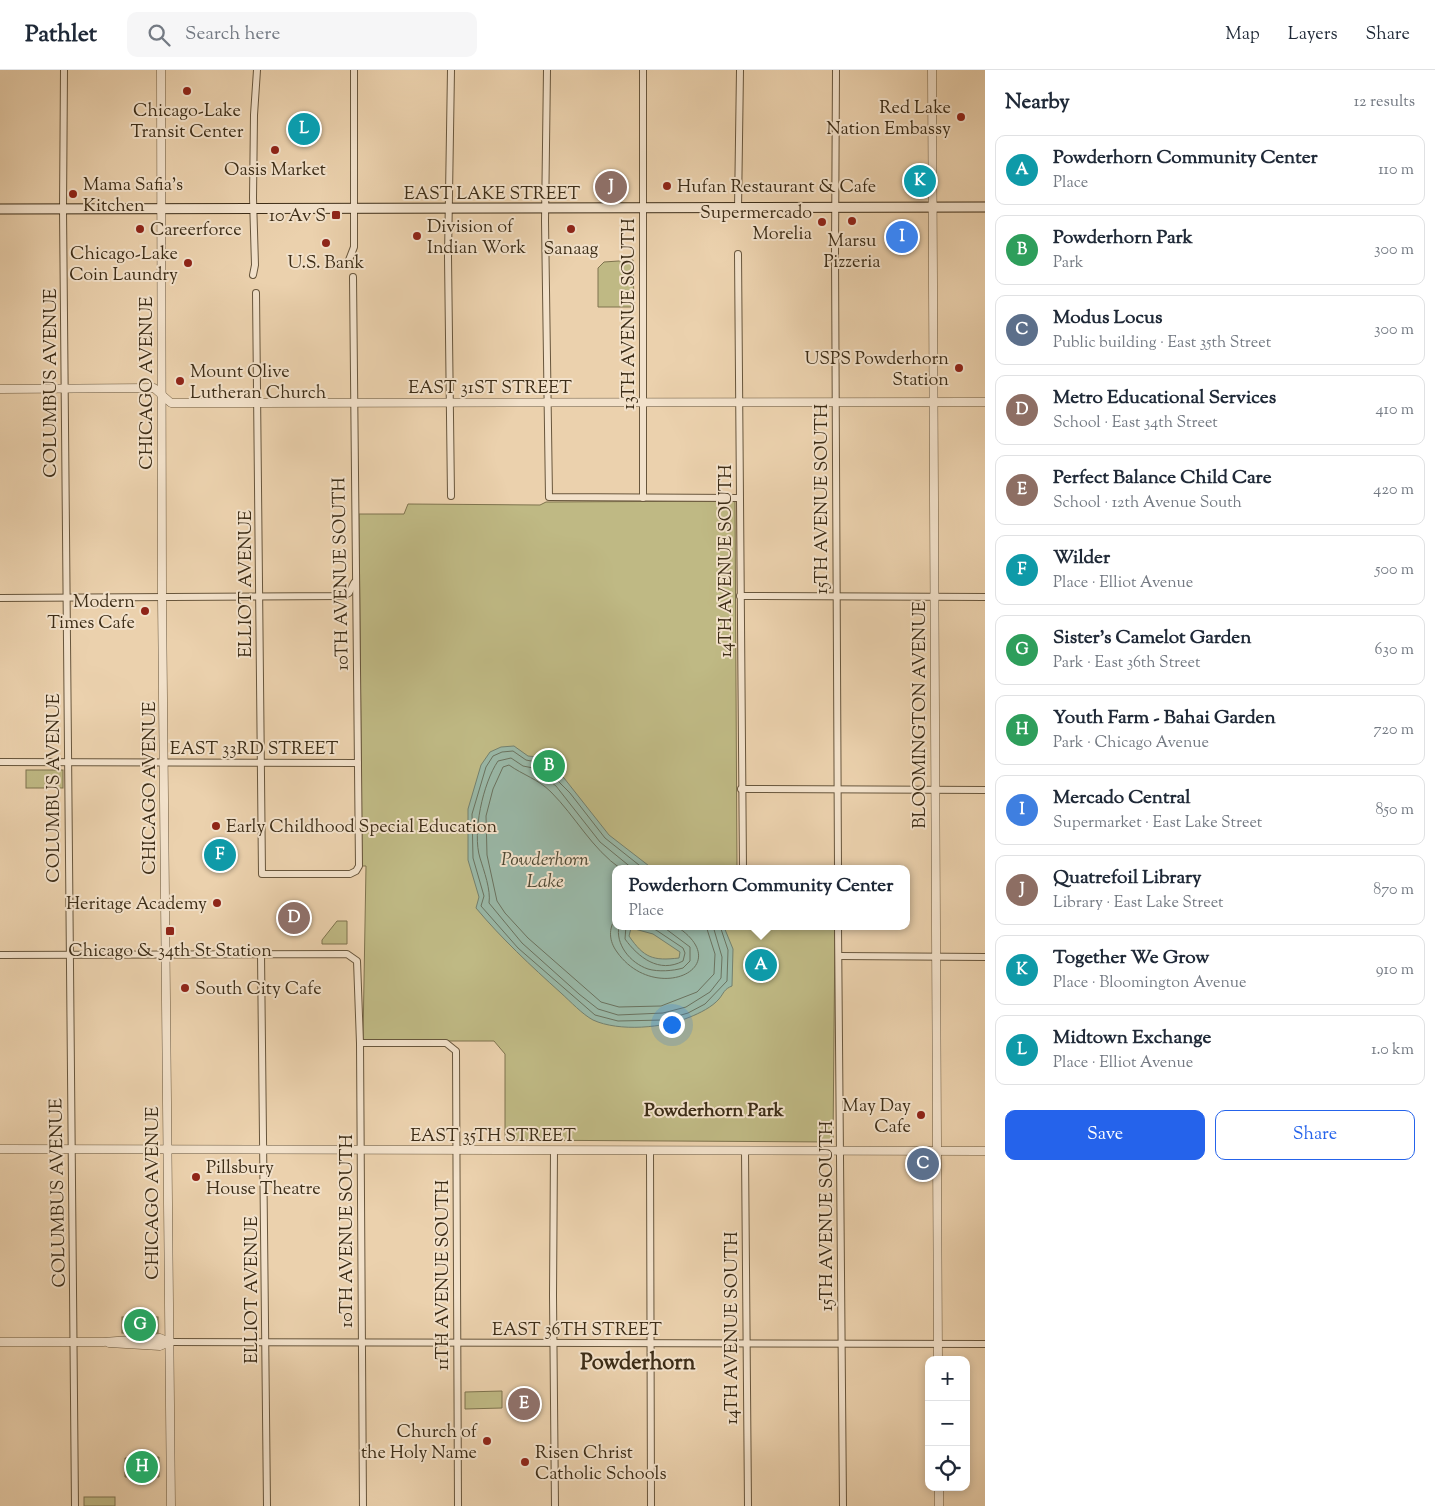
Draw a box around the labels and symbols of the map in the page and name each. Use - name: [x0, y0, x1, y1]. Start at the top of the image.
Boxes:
- marker: Chicago-Lake Transit Center: [181, 85, 193, 97]
- place label: Red Lake Nation Embassy: [826, 96, 951, 143]
- place label: Chicago-Lake Transit Center: [131, 99, 244, 146]
- pin: L: [288, 110, 320, 148]
- marker: Red Lake Nation Embassy: [955, 111, 967, 123]
- marker: Oasis Market: [269, 144, 281, 156]
- place label: Oasis Market: [224, 158, 326, 184]
- pin: K: [904, 162, 936, 200]
- pin: J: [595, 168, 627, 206]
- place label: Mama Safia's Kitchen: [83, 173, 183, 220]
- place label: Hufan Restaurant & Cafe: [677, 175, 876, 201]
- marker: Hufan Restaurant & Cafe: [661, 180, 673, 192]
- street label: EAST LAKE STREET: [404, 182, 581, 208]
- marker: Mama Safia's Kitchen: [67, 188, 79, 200]
- place label: Supermercado Morelia: [700, 201, 812, 248]
- place label: 10 Av S: [269, 204, 326, 230]
- marker: 10 Av S: [330, 209, 342, 221]
- place label: Division of Indian Work: [427, 215, 526, 262]
- marker: Marsu Pizzeria: [846, 215, 858, 227]
- marker: Supermercado Morelia: [816, 216, 828, 228]
- place label: Careerforce: [150, 218, 242, 244]
- street label: 13TH AVENUE SOUTH: [617, 218, 643, 410]
- pin: I: [886, 218, 918, 256]
- marker: Careerforce: [134, 223, 146, 235]
- marker: Sanaag: [565, 223, 577, 235]
- place label: Marsu Pizzeria: [823, 229, 881, 276]
- marker: Division of Indian Work: [411, 230, 423, 242]
- marker: U.S. Bank: [320, 237, 332, 249]
- place label: Sanaag: [544, 237, 599, 263]
- place label: Chicago-Lake Coin Laundry: [69, 242, 178, 289]
- place label: U.S. Bank: [288, 251, 365, 277]
- marker: Chicago-Lake Coin Laundry: [182, 257, 194, 269]
- street label: COLUMBUS AVENUE: [39, 288, 65, 478]
- street label: CHICAGO AVENUE: [135, 296, 161, 470]
- place label: USPS Powderhorn Station: [805, 347, 949, 394]
- place label: Mount Olive Lutheran Church: [190, 360, 327, 407]
- marker: USPS Powderhorn Station: [953, 362, 965, 374]
- marker: Mount Olive Lutheran Church: [174, 375, 186, 387]
- street label: EAST 31ST STREET: [408, 376, 572, 402]
- street label: 15TH AVENUE SOUTH: [810, 404, 836, 594]
- street label: 14TH AVENUE SOUTH: [714, 464, 740, 658]
- street label: 10TH AVENUE SOUTH: [327, 477, 357, 671]
- street label: ELLIOT AVENUE: [234, 510, 260, 658]
- place label: Modern Times Cafe: [47, 590, 135, 637]
- street label: BLOOMINGTON AVENUE: [908, 601, 934, 829]
- marker: Modern Times Cafe: [139, 605, 151, 617]
- street label: COLUMBUS AVENUE: [42, 693, 68, 883]
- street label: CHICAGO AVENUE: [138, 701, 164, 875]
- street label: EAST 33RD STREET: [170, 737, 339, 763]
- pin: B: [533, 747, 565, 785]
- place label: Early Childhood Special Education: [226, 815, 498, 841]
- marker: Early Childhood Special Education: [210, 820, 222, 832]
- pin: F: [204, 836, 236, 874]
- water label: Powderhorn Lake: [501, 847, 589, 896]
- place label: Heritage Academy: [66, 892, 207, 918]
- marker: Heritage Academy: [211, 897, 223, 909]
- pin: D: [278, 899, 310, 937]
- marker: Chicago & 34th St Station: [164, 925, 176, 937]
- place label: Chicago & 34th St Station: [68, 939, 272, 965]
- pin: A: [745, 946, 777, 984]
- place label: South City Cafe: [195, 977, 322, 1003]
- marker: South City Cafe: [179, 982, 191, 994]
- your location: [659, 1012, 685, 1038]
- place label: May Day Cafe: [842, 1094, 911, 1141]
- street label: COLUMBUS AVENUE: [44, 1098, 74, 1288]
- district label: Powderhorn Park: [644, 1098, 785, 1125]
- street label: CHICAGO AVENUE: [141, 1106, 167, 1280]
- marker: May Day Cafe: [915, 1109, 927, 1121]
- street label: 15TH AVENUE SOUTH: [815, 1121, 841, 1311]
- street label: EAST 35TH STREET: [410, 1124, 576, 1150]
- street label: 10TH AVENUE SOUTH: [335, 1134, 361, 1328]
- pin: C: [907, 1145, 939, 1183]
- place label: Pillsbury House Theatre: [206, 1156, 321, 1203]
- marker: Pillsbury House Theatre: [190, 1171, 202, 1183]
- street label: 11TH AVENUE SOUTH: [431, 1180, 457, 1370]
- street label: ELLIOT AVENUE: [240, 1216, 266, 1364]
- street label: 14TH AVENUE SOUTH: [720, 1231, 746, 1425]
- pin: G: [124, 1306, 156, 1344]
- street label: EAST 36TH STREET: [492, 1318, 662, 1344]
- district label: Powderhorn: [580, 1348, 696, 1380]
- pin: E: [508, 1385, 540, 1423]
- place label: Church of the Holy Name: [361, 1420, 478, 1467]
- marker: Church of the Holy Name: [481, 1435, 493, 1447]
- place label: Risen Christ Catholic Schools: [535, 1441, 667, 1488]
- pin: H: [126, 1448, 158, 1486]
- marker: Risen Christ Catholic Schools: [519, 1456, 531, 1468]

